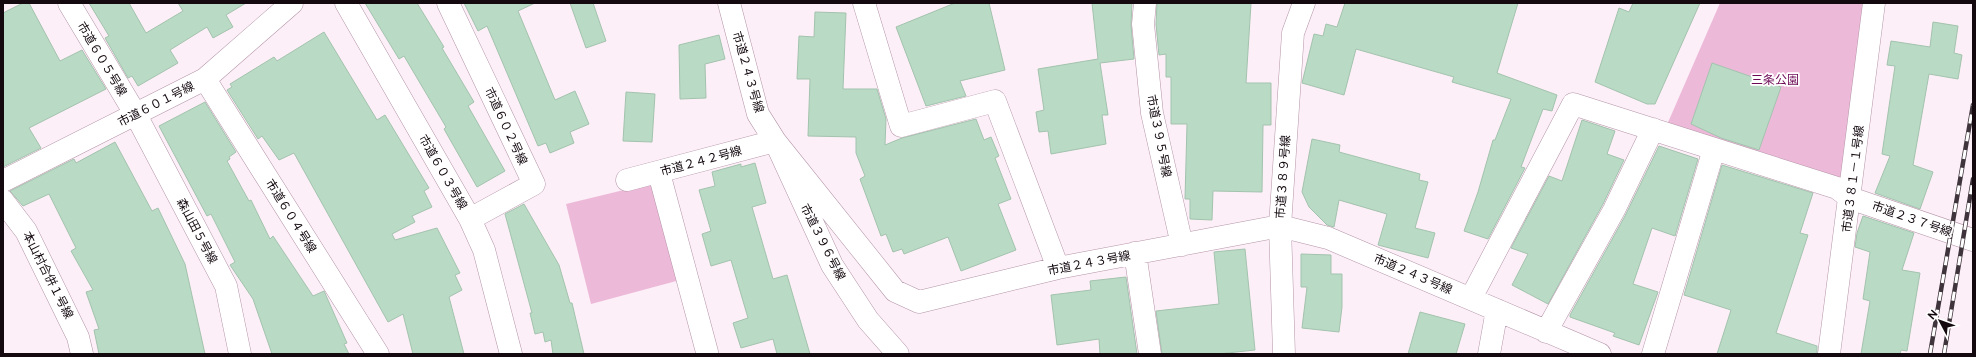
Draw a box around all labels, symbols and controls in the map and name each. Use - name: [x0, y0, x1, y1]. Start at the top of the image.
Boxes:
- street label: 市道６０５号線: [74, 19, 130, 99]
- street label: 市道２４３号線: [730, 30, 766, 114]
- park label: 三条公園: [1751, 73, 1799, 87]
- street label: 市道６０１号線: [115, 79, 197, 129]
- street label: 市道６０２号線: [482, 85, 530, 167]
- street label: 市道３９５号線: [1144, 93, 1174, 179]
- street label: 市道３８１－１号線: [1839, 125, 1867, 233]
- street label: 市道６０３号線: [416, 132, 470, 212]
- street label: 市道３８９号線: [1273, 135, 1293, 219]
- street label: 市道２４２号線: [659, 143, 743, 179]
- street label: 市道６０４号線: [263, 177, 319, 255]
- street label: 森山田５号線: [174, 196, 220, 266]
- street label: 市道２３７号線: [1870, 199, 1954, 239]
- street label: 市道３９６号線: [798, 201, 848, 283]
- street label: 本山村合併１号線: [20, 229, 76, 321]
- street label: 市道２４３号線: [1046, 248, 1132, 278]
- street label: 市道２４３号線: [1372, 251, 1454, 297]
- north arrow: [1920, 301, 1960, 341]
- text: N: [1925, 307, 1940, 322]

